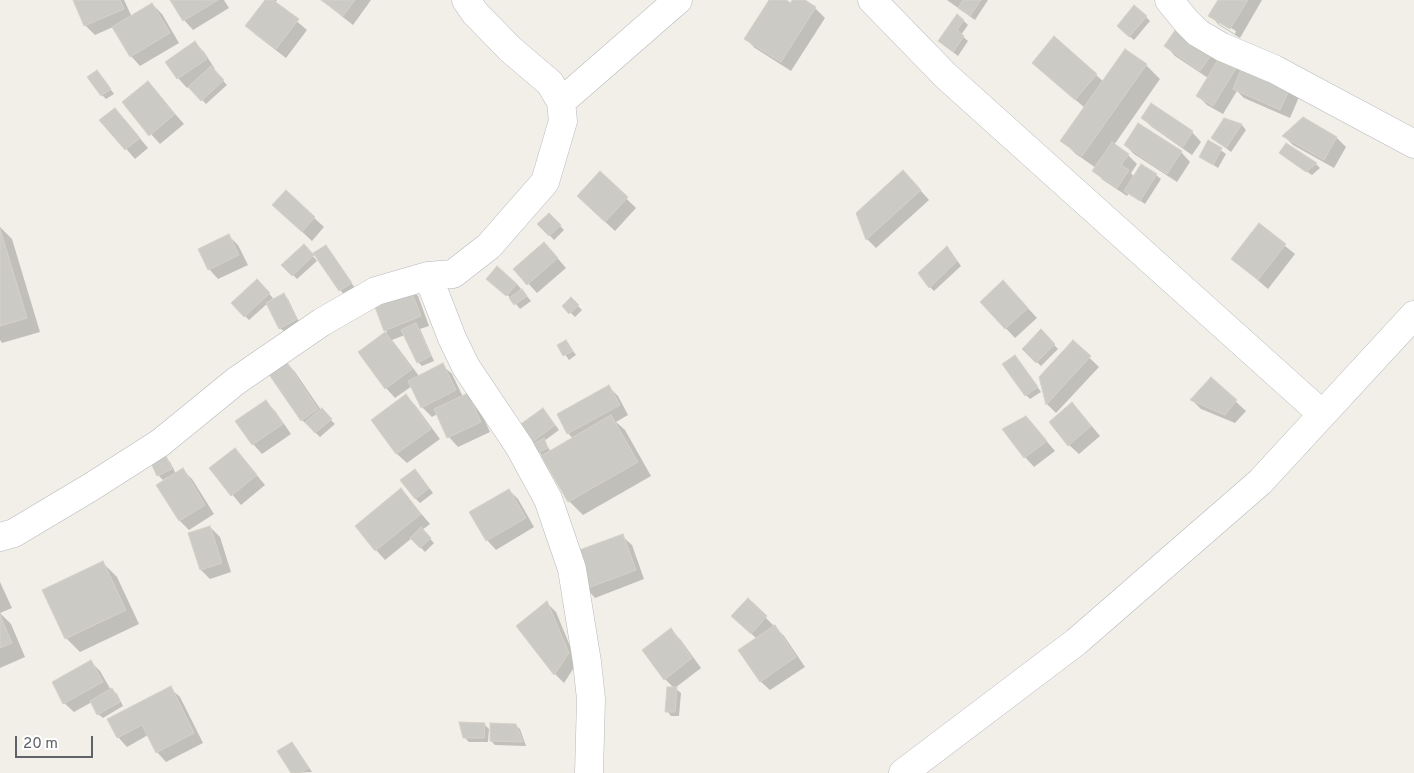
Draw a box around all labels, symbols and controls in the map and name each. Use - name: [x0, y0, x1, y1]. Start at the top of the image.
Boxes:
- scale bar: [18, 726, 95, 758]
- text: 20 m: [23, 735, 58, 754]

